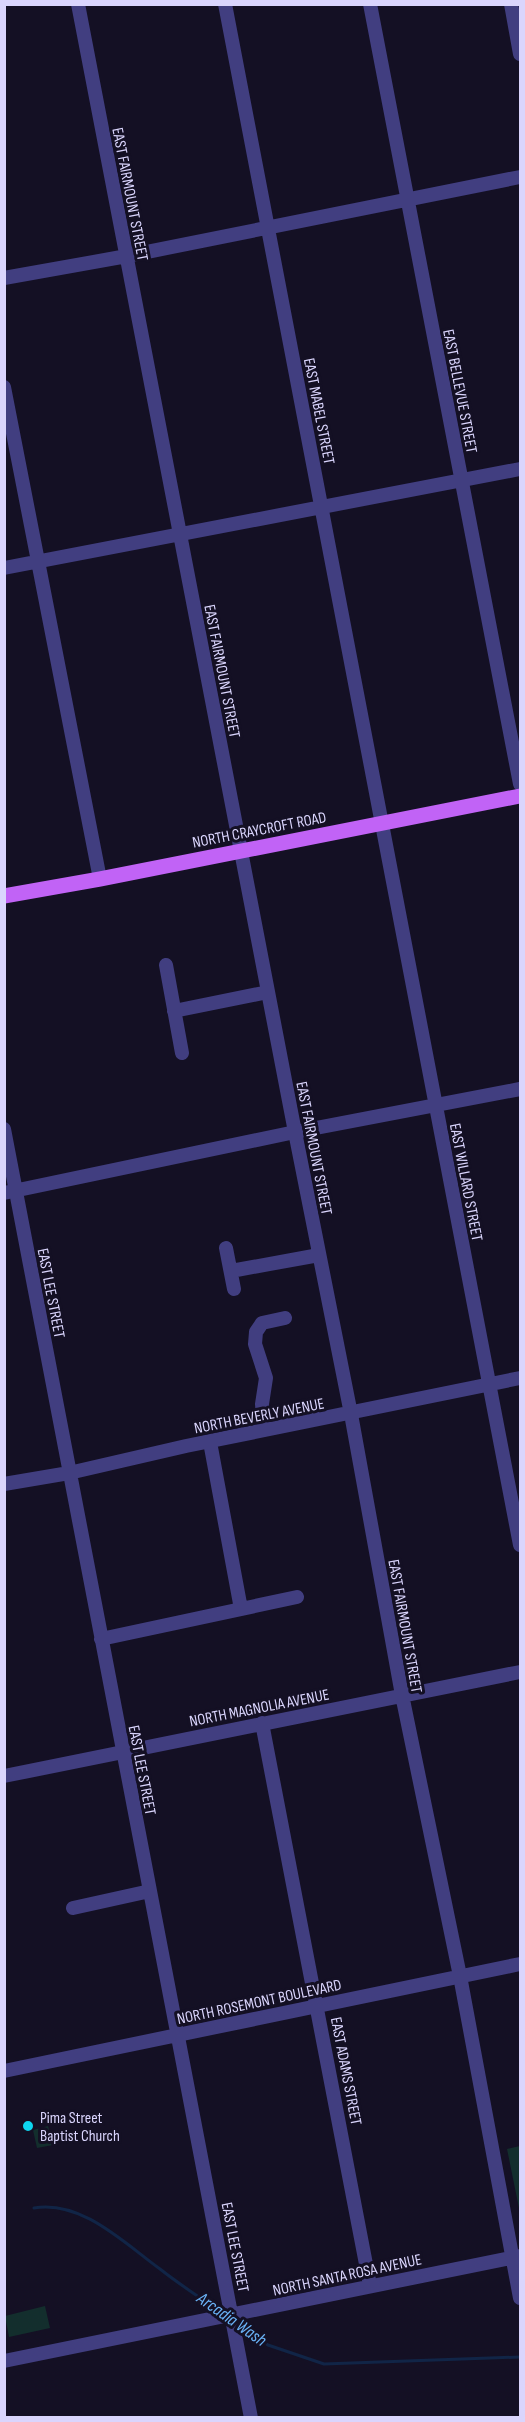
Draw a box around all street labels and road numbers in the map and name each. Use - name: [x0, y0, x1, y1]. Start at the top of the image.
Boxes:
- street label: EAST FAIRMOUNT STREET: [107, 126, 152, 263]
- street label: EAST BELLEVUE STREET: [438, 328, 481, 455]
- street label: EAST MABEL STREET: [299, 357, 338, 467]
- street label: EAST FAIRMOUNT STREET: [199, 603, 244, 740]
- street label: NORTH CRAYCROFT ROAD: [191, 808, 328, 853]
- street label: EAST FAIRMOUNT STREET: [291, 1080, 336, 1217]
- street label: EAST WILLARD STREET: [445, 1122, 486, 1243]
- street label: EAST LEE STREET: [33, 1247, 69, 1340]
- street label: NORTH BEVERLY AVENUE: [193, 1395, 326, 1438]
- street label: EAST FAIRMOUNT STREET: [383, 1558, 426, 1695]
- street label: NORTH MAGNOLIA AVENUE: [188, 1686, 331, 1731]
- street label: EAST LEE STREET: [124, 1724, 160, 1817]
- street label: NORTH ROSEMONT BOULEVARD: [175, 1976, 343, 2029]
- street label: EAST ADAMS STREET: [326, 2016, 365, 2127]
- street label: EAST LEE STREET: [217, 2201, 253, 2294]
- street label: NORTH SANTA ROSA AVENUE: [271, 2250, 423, 2301]

